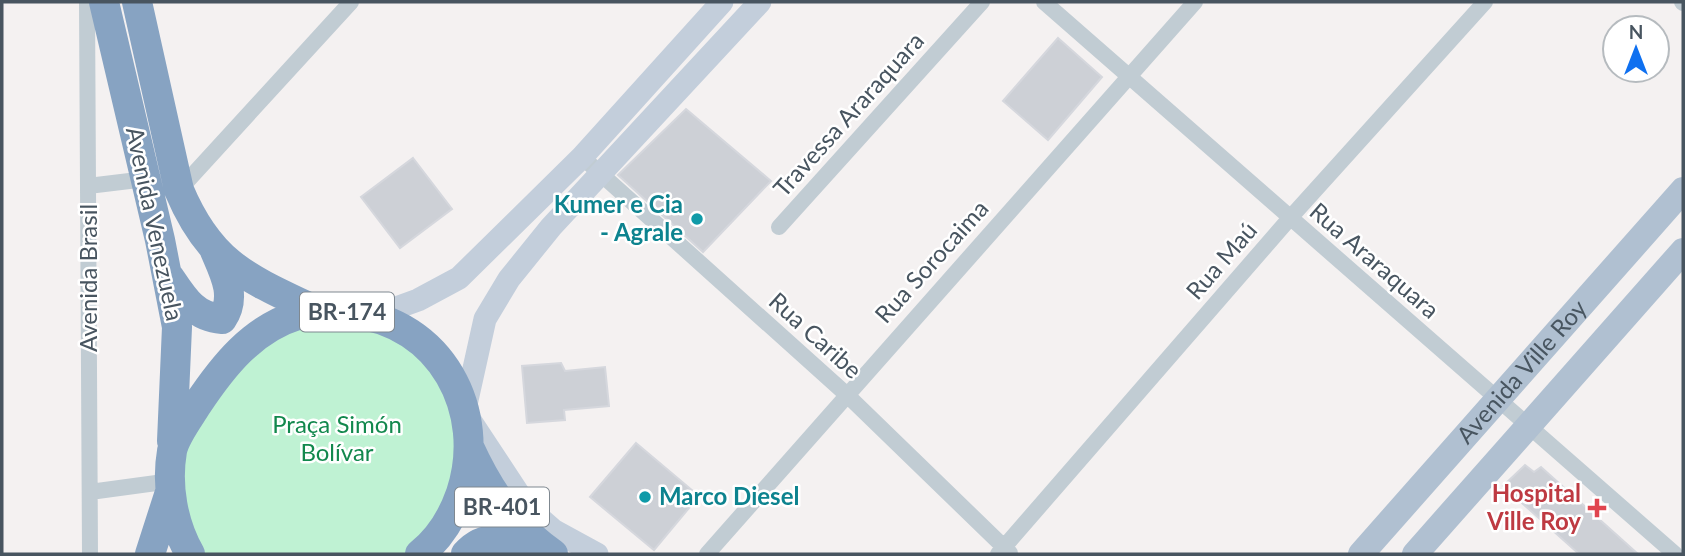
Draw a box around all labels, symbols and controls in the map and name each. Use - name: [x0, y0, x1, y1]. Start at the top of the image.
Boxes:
- north arrow: [1601, 14, 1671, 84]
- text: N: [1629, 20, 1643, 43]
- street label: Travessa Araraquara: [767, 26, 929, 202]
- street label: Avenida Venezuela: [121, 124, 190, 323]
- place label: Kumer e Cia - Agrale: [554, 189, 683, 246]
- street label: Rua Sorocaima: [868, 194, 994, 328]
- street label: Rua Araraquara: [1305, 196, 1445, 324]
- street label: Avenida Brasil: [73, 204, 102, 352]
- marker: Kumer e Cia - Agrale: [689, 211, 705, 227]
- street label: Rua Maú: [1179, 215, 1262, 305]
- street label: Rua Caribe: [764, 286, 868, 384]
- road number: BR-174: [300, 292, 394, 332]
- street label: Avenida Ville Roy: [1450, 293, 1592, 449]
- park label: Praça Simón Bolívar: [272, 409, 402, 466]
- place label: Hospital Ville Roy: [1486, 478, 1581, 535]
- place label: Marco Diesel: [659, 481, 799, 510]
- road number: BR-401: [455, 488, 549, 526]
- marker: Marco Diesel: [637, 489, 653, 505]
- marker: Hospital Ville Roy: [1587, 498, 1607, 518]

